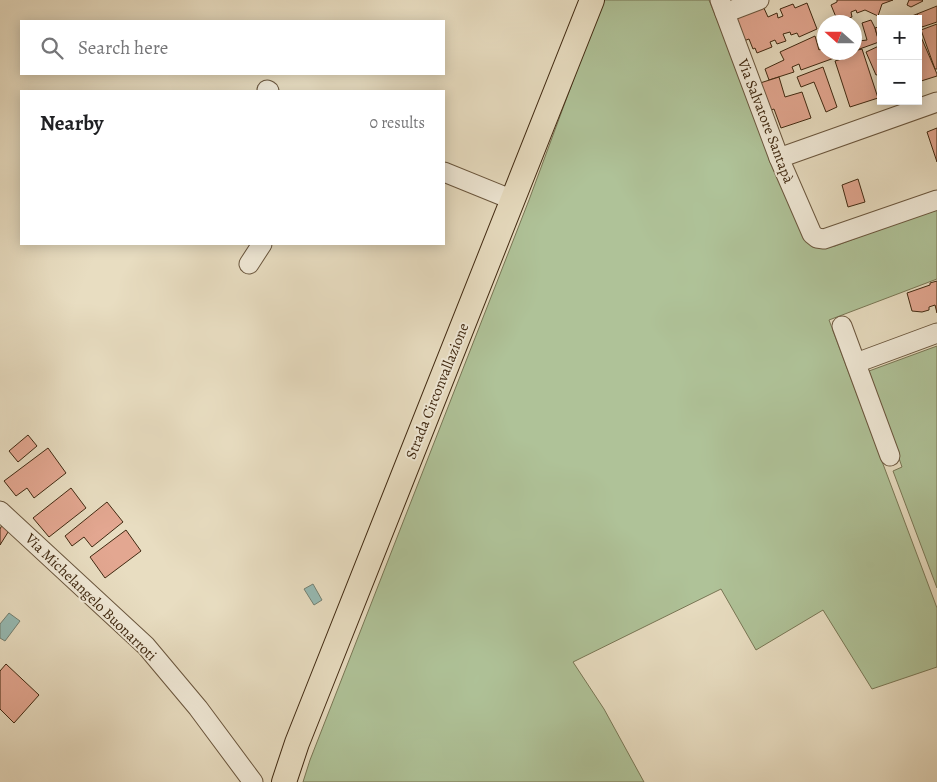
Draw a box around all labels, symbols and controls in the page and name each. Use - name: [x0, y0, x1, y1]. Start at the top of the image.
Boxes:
- north arrow: [817, 15, 862, 60]
- map controls: [877, 15, 922, 105]
- button: +: [877, 15, 922, 60]
- search box: [20, 20, 445, 75]
- icon: search: [38, 34, 66, 62]
- text: Search here: [78, 35, 168, 61]
- street label: Via Salvatore Santapà: [733, 55, 799, 186]
- button: −: [877, 60, 922, 105]
- text: Nearby: [40, 109, 103, 137]
- text: 0 results: [369, 112, 425, 134]
- street label: Strada Circonvallazione: [401, 320, 474, 462]
- street label: Via Michelangelo Buonarroti: [20, 528, 161, 665]

